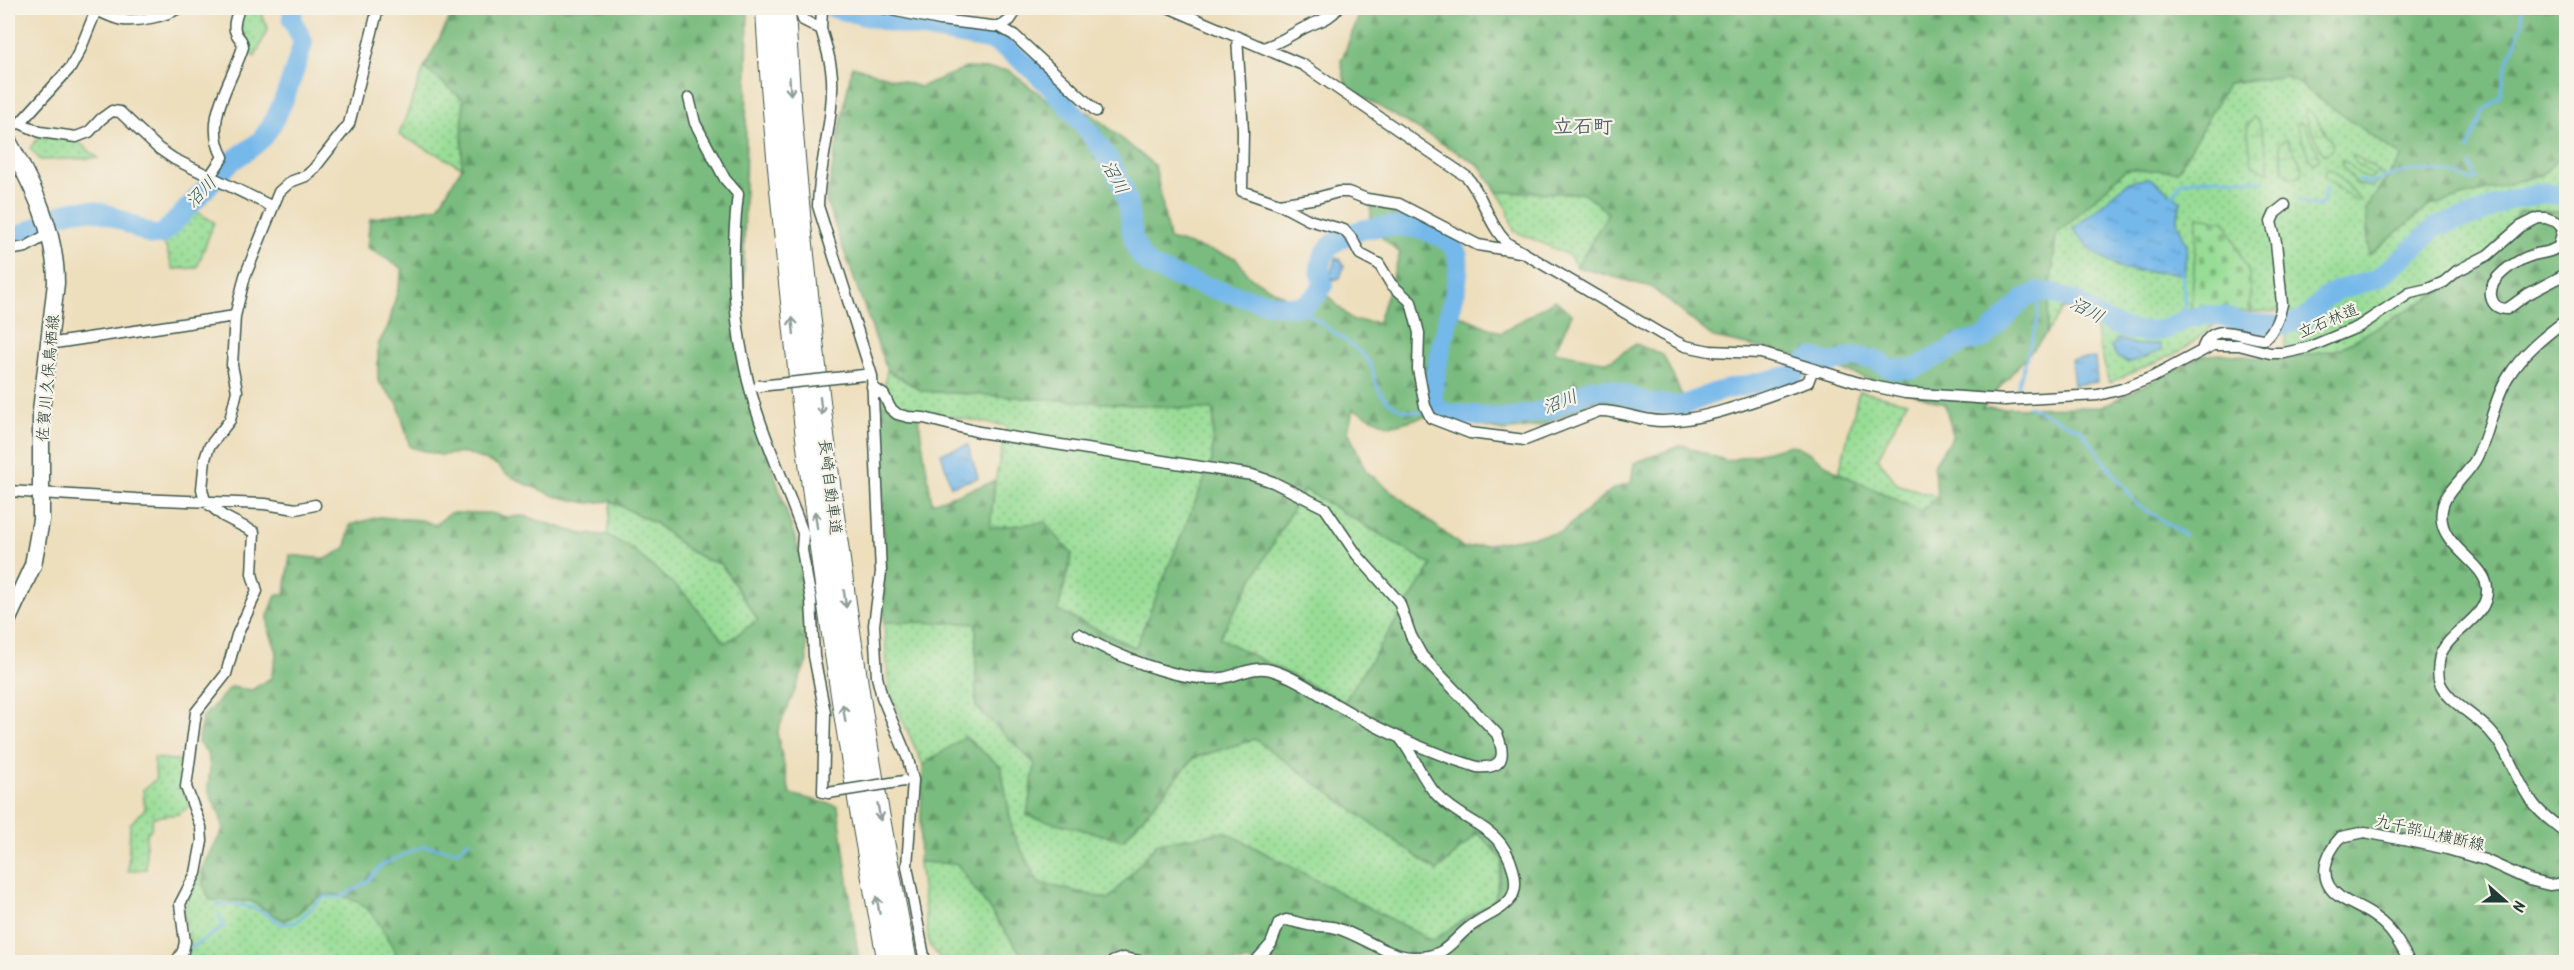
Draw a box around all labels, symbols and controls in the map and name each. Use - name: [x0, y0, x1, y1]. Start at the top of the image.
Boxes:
- one-way arrow: [785, 76, 796, 96]
- district label: 立石町: [1553, 112, 1613, 144]
- water label: 沼川: [1092, 155, 1135, 200]
- water label: 沼川: [179, 170, 225, 216]
- water label: 沼川: [2064, 290, 2109, 333]
- street label: 立石林道: [2294, 297, 2363, 345]
- street label: 佐賀川久保鳥栖線: [30, 313, 67, 443]
- one-way arrow: [787, 317, 798, 337]
- water label: 沼川: [1538, 383, 1583, 424]
- one-way arrow: [815, 395, 826, 415]
- street label: 長崎自動車道: [811, 438, 848, 536]
- one-way arrow: [810, 511, 821, 530]
- one-way arrow: [840, 589, 851, 609]
- one-way arrow: [839, 704, 850, 723]
- one-way arrow: [874, 802, 885, 822]
- street label: 九千部山横断線: [2372, 809, 2487, 858]
- north arrow: [2475, 871, 2535, 931]
- one-way arrow: [872, 896, 883, 915]
- text: N: [2504, 897, 2531, 915]

